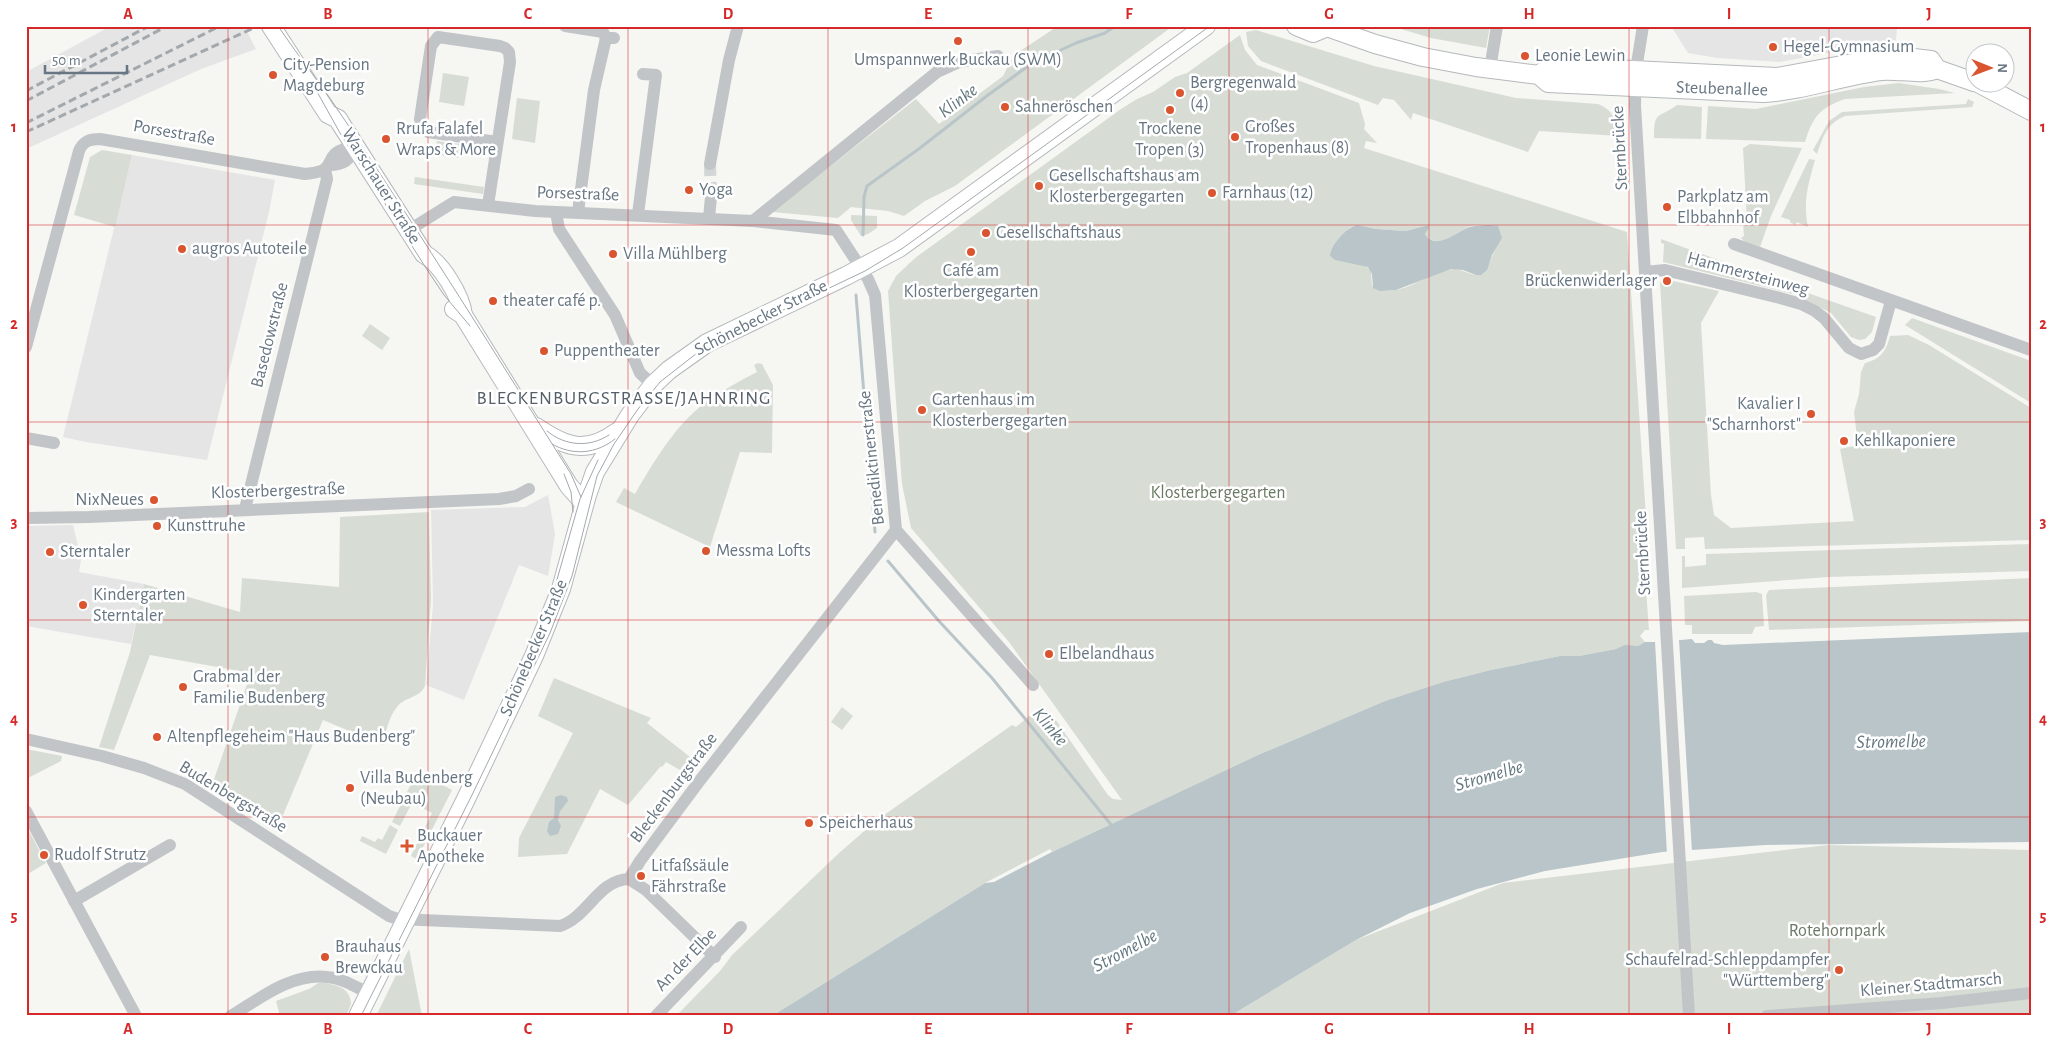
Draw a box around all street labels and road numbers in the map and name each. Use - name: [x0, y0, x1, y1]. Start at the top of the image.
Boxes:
- street label: Steubenallee: [1676, 78, 1768, 100]
- street label: Sternbrücke: [1609, 105, 1631, 191]
- street label: Porsestraße: [132, 117, 216, 149]
- street label: Warschauer Straße: [338, 125, 424, 247]
- street label: Porsestraße: [536, 184, 620, 204]
- street label: Hammersteinweg: [1685, 249, 1811, 299]
- street label: Schönebecker Straße: [692, 277, 830, 359]
- street label: Basedowstraße: [248, 281, 292, 389]
- street label: Benediktinerstraße: [856, 390, 888, 526]
- street label: Klosterbergestraße: [210, 480, 346, 502]
- street label: Sternbrücke: [1632, 510, 1654, 596]
- street label: Schönebecker Straße: [497, 577, 571, 719]
- street label: Bleckenburgstraße: [627, 730, 721, 846]
- street label: Budenbergstraße: [176, 758, 290, 836]
- street label: An der Elbe: [652, 925, 720, 995]
- street label: Kleiner Stadtmarsch: [1859, 970, 2003, 1000]

